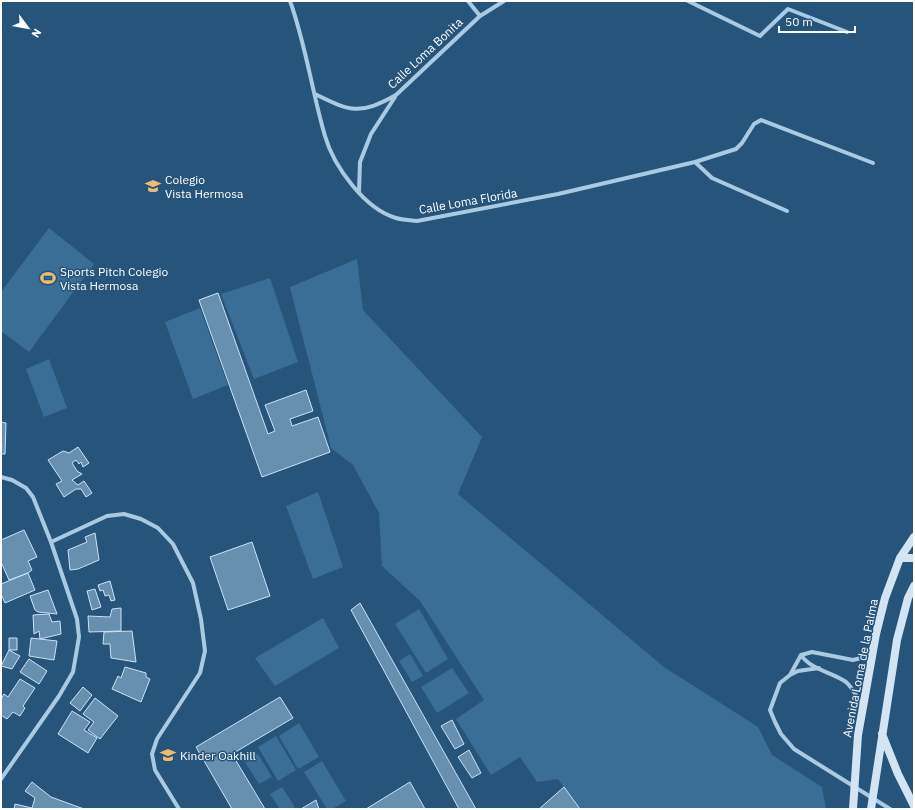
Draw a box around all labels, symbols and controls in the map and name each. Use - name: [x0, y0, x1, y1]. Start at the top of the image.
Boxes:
- north arrow: [8, 8, 48, 48]
- scale bar: [779, 8, 855, 34]
- street label: Calle Loma Bonita: [384, 14, 466, 92]
- text: 50 m: [785, 14, 813, 29]
- text: N: [28, 26, 45, 40]
- place label: Colegio Vista Hermosa: [165, 172, 244, 201]
- school or university icon: Colegio Vista Hermosa: [144, 177, 162, 195]
- street label: Calle Loma Florida: [418, 185, 519, 217]
- place label: Sports Pitch Colegio Vista Hermosa: [60, 264, 168, 293]
- sports icon: Sports Pitch Colegio Vista Hermosa: [39, 269, 57, 287]
- street label: Avenida Loma de la Palma: [839, 597, 881, 739]
- school or university icon: Kinder Oakhill: [159, 746, 177, 764]
- place label: Kinder Oakhill: [180, 748, 256, 763]

